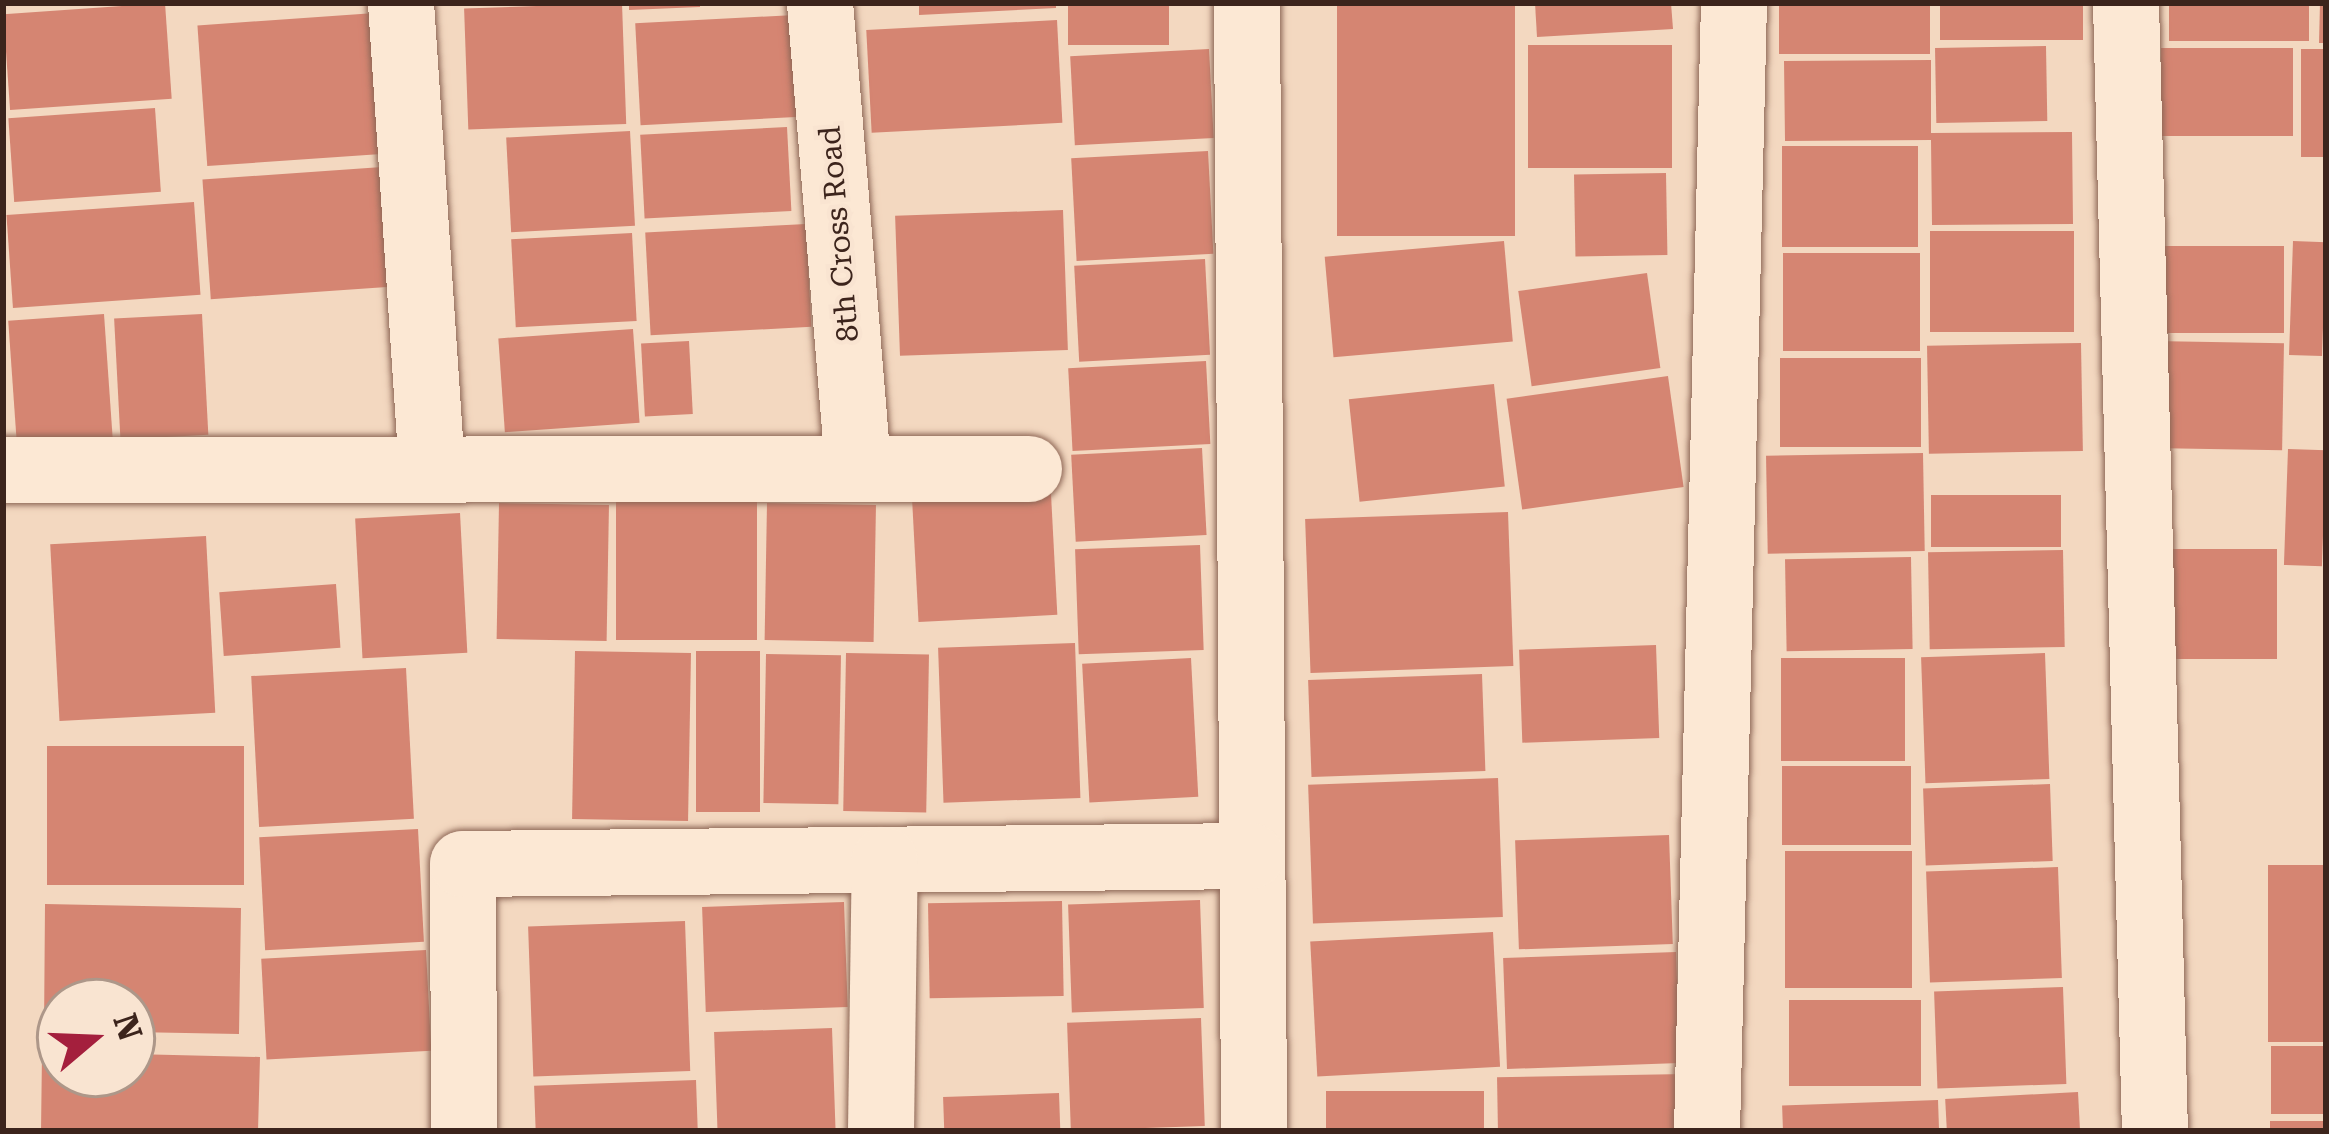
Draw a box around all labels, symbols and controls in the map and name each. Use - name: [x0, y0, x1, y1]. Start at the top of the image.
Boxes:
- street label: 8th Cross Road: [812, 124, 866, 344]
- north arrow: [36, 978, 156, 1098]
- text: N: [105, 1009, 150, 1045]

